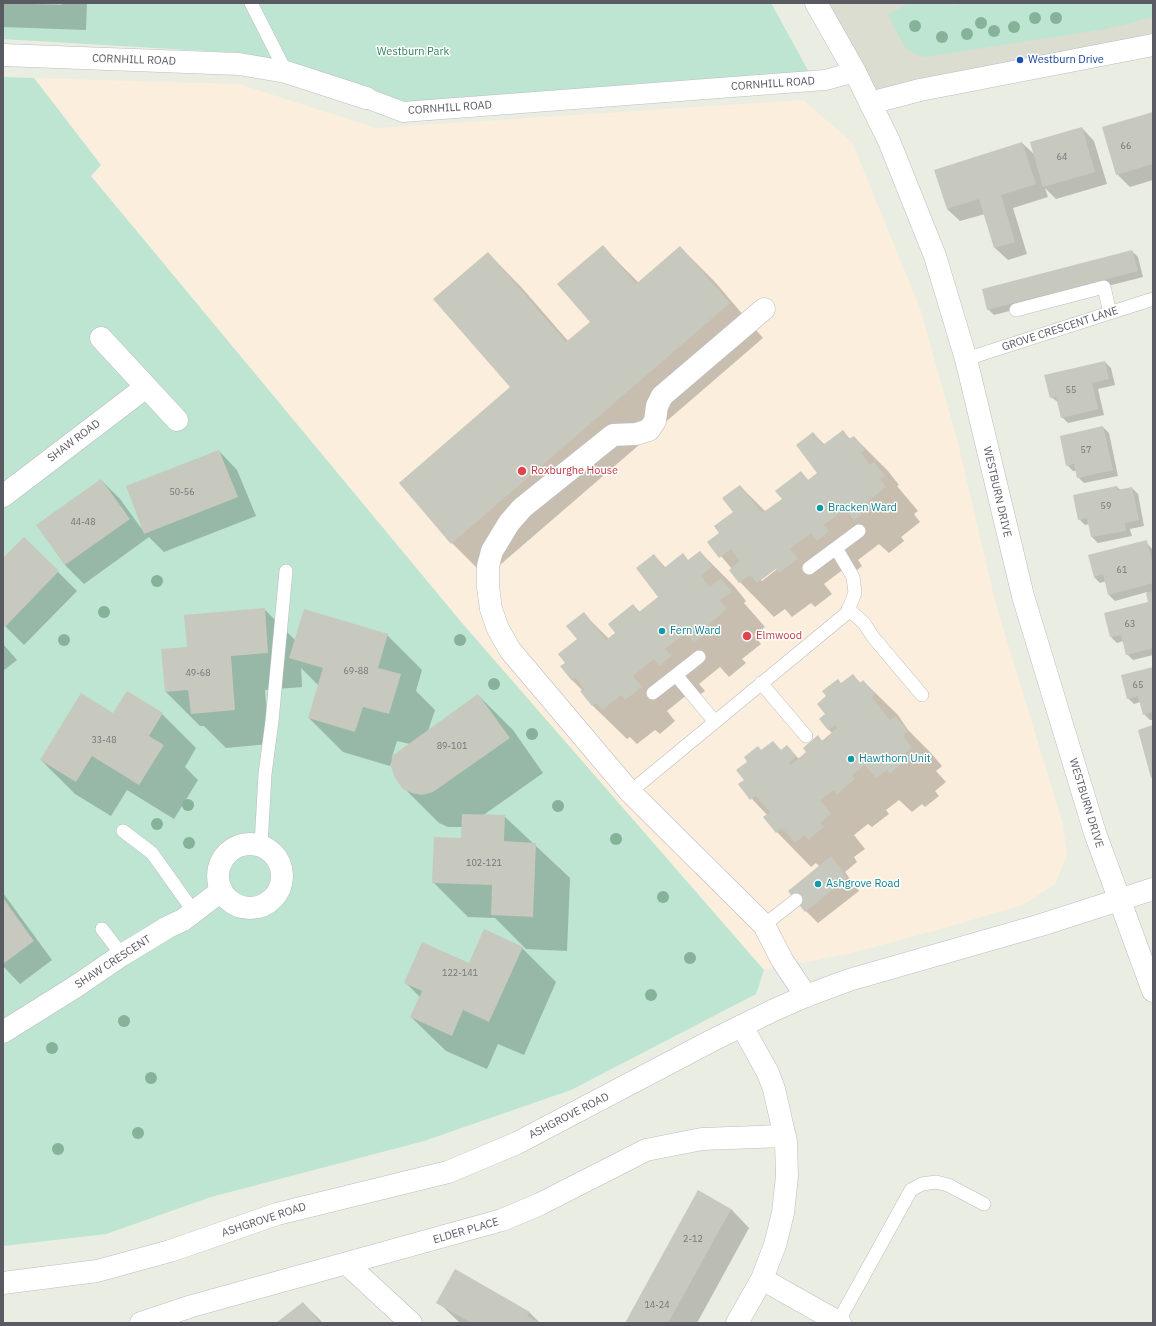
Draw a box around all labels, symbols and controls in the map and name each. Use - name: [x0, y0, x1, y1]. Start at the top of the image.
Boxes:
- park label: Westburn Park: [377, 45, 449, 59]
- street label: CORNHILL ROAD: [92, 52, 176, 68]
- place label: Westburn Drive: [1028, 53, 1104, 67]
- marker: Westburn Drive: [1015, 55, 1025, 65]
- street label: CORNHILL ROAD: [731, 74, 815, 94]
- street label: CORNHILL ROAD: [408, 98, 492, 118]
- house number: 66: [1121, 141, 1131, 151]
- house number: 64: [1057, 152, 1067, 162]
- street label: GROVE CRESCENT LANE: [1000, 304, 1120, 354]
- house number: 55: [1066, 385, 1076, 395]
- street label: SHAW ROAD: [45, 417, 103, 465]
- street label: WESTBURN DRIVE: [980, 445, 1014, 539]
- house number: 57: [1081, 445, 1091, 455]
- place label: Roxburghe House: [531, 464, 618, 478]
- marker: Roxburghe House: [516, 465, 528, 477]
- house number: 50-56: [169, 487, 195, 497]
- place label: Bracken Ward: [828, 501, 897, 515]
- house number: 59: [1101, 501, 1111, 511]
- marker: Bracken Ward: [815, 503, 825, 513]
- house number: 44-48: [70, 517, 96, 527]
- house number: 61: [1117, 565, 1127, 575]
- house number: 63: [1125, 619, 1135, 629]
- place label: Fern Ward: [670, 624, 721, 638]
- marker: Fern Ward: [657, 626, 667, 636]
- place label: Elmwood: [756, 629, 802, 643]
- marker: Elmwood: [741, 630, 753, 642]
- house number: 69-88: [343, 666, 369, 676]
- house number: 49-68: [185, 668, 211, 678]
- house number: 65: [1133, 680, 1143, 690]
- house number: 33-48: [91, 735, 117, 745]
- house number: 89-101: [437, 741, 467, 751]
- place label: Hawthorn Unit: [859, 752, 931, 766]
- marker: Hawthorn Unit: [846, 754, 856, 764]
- street label: WESTBURN DRIVE: [1066, 757, 1106, 849]
- house number: 102-121: [466, 858, 502, 868]
- place label: Ashgrove Road: [826, 877, 900, 891]
- marker: Ashgrove Road: [813, 879, 823, 889]
- street label: SHAW CRESCENT: [73, 933, 153, 991]
- house number: 122-141: [442, 968, 478, 978]
- street label: ASHGROVE ROAD: [527, 1090, 611, 1142]
- street label: ASHGROVE ROAD: [220, 1200, 308, 1240]
- street label: ELDER PLACE: [432, 1215, 500, 1247]
- house number: 2-12: [683, 1234, 703, 1244]
- house number: 14-24: [644, 1300, 670, 1310]

